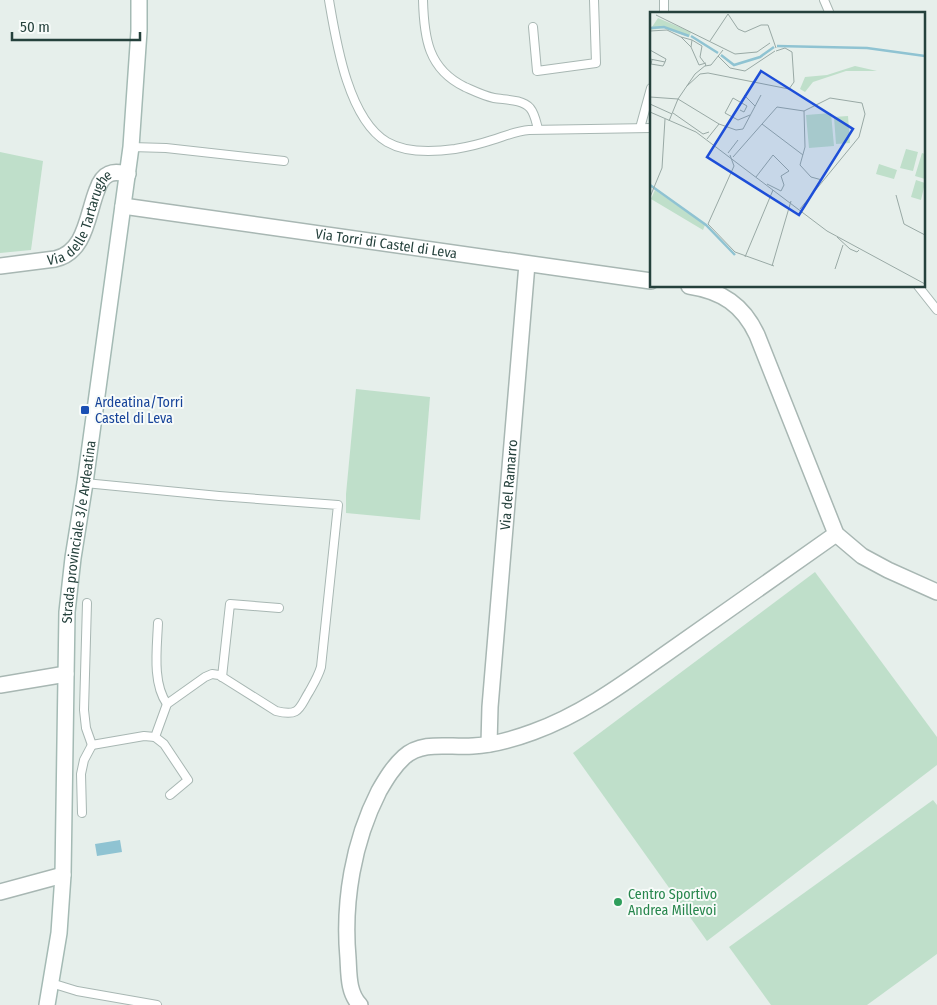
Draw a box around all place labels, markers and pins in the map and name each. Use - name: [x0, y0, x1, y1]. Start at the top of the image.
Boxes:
- place label: Ardeatina/Torri Castel di Leva: [95, 394, 183, 427]
- marker: Ardeatina/Torri Castel di Leva: [79, 404, 91, 416]
- place label: Centro Sportivo Andrea Millevoi: [628, 886, 717, 919]
- marker: Centro Sportivo Andrea Millevoi: [612, 896, 624, 908]

